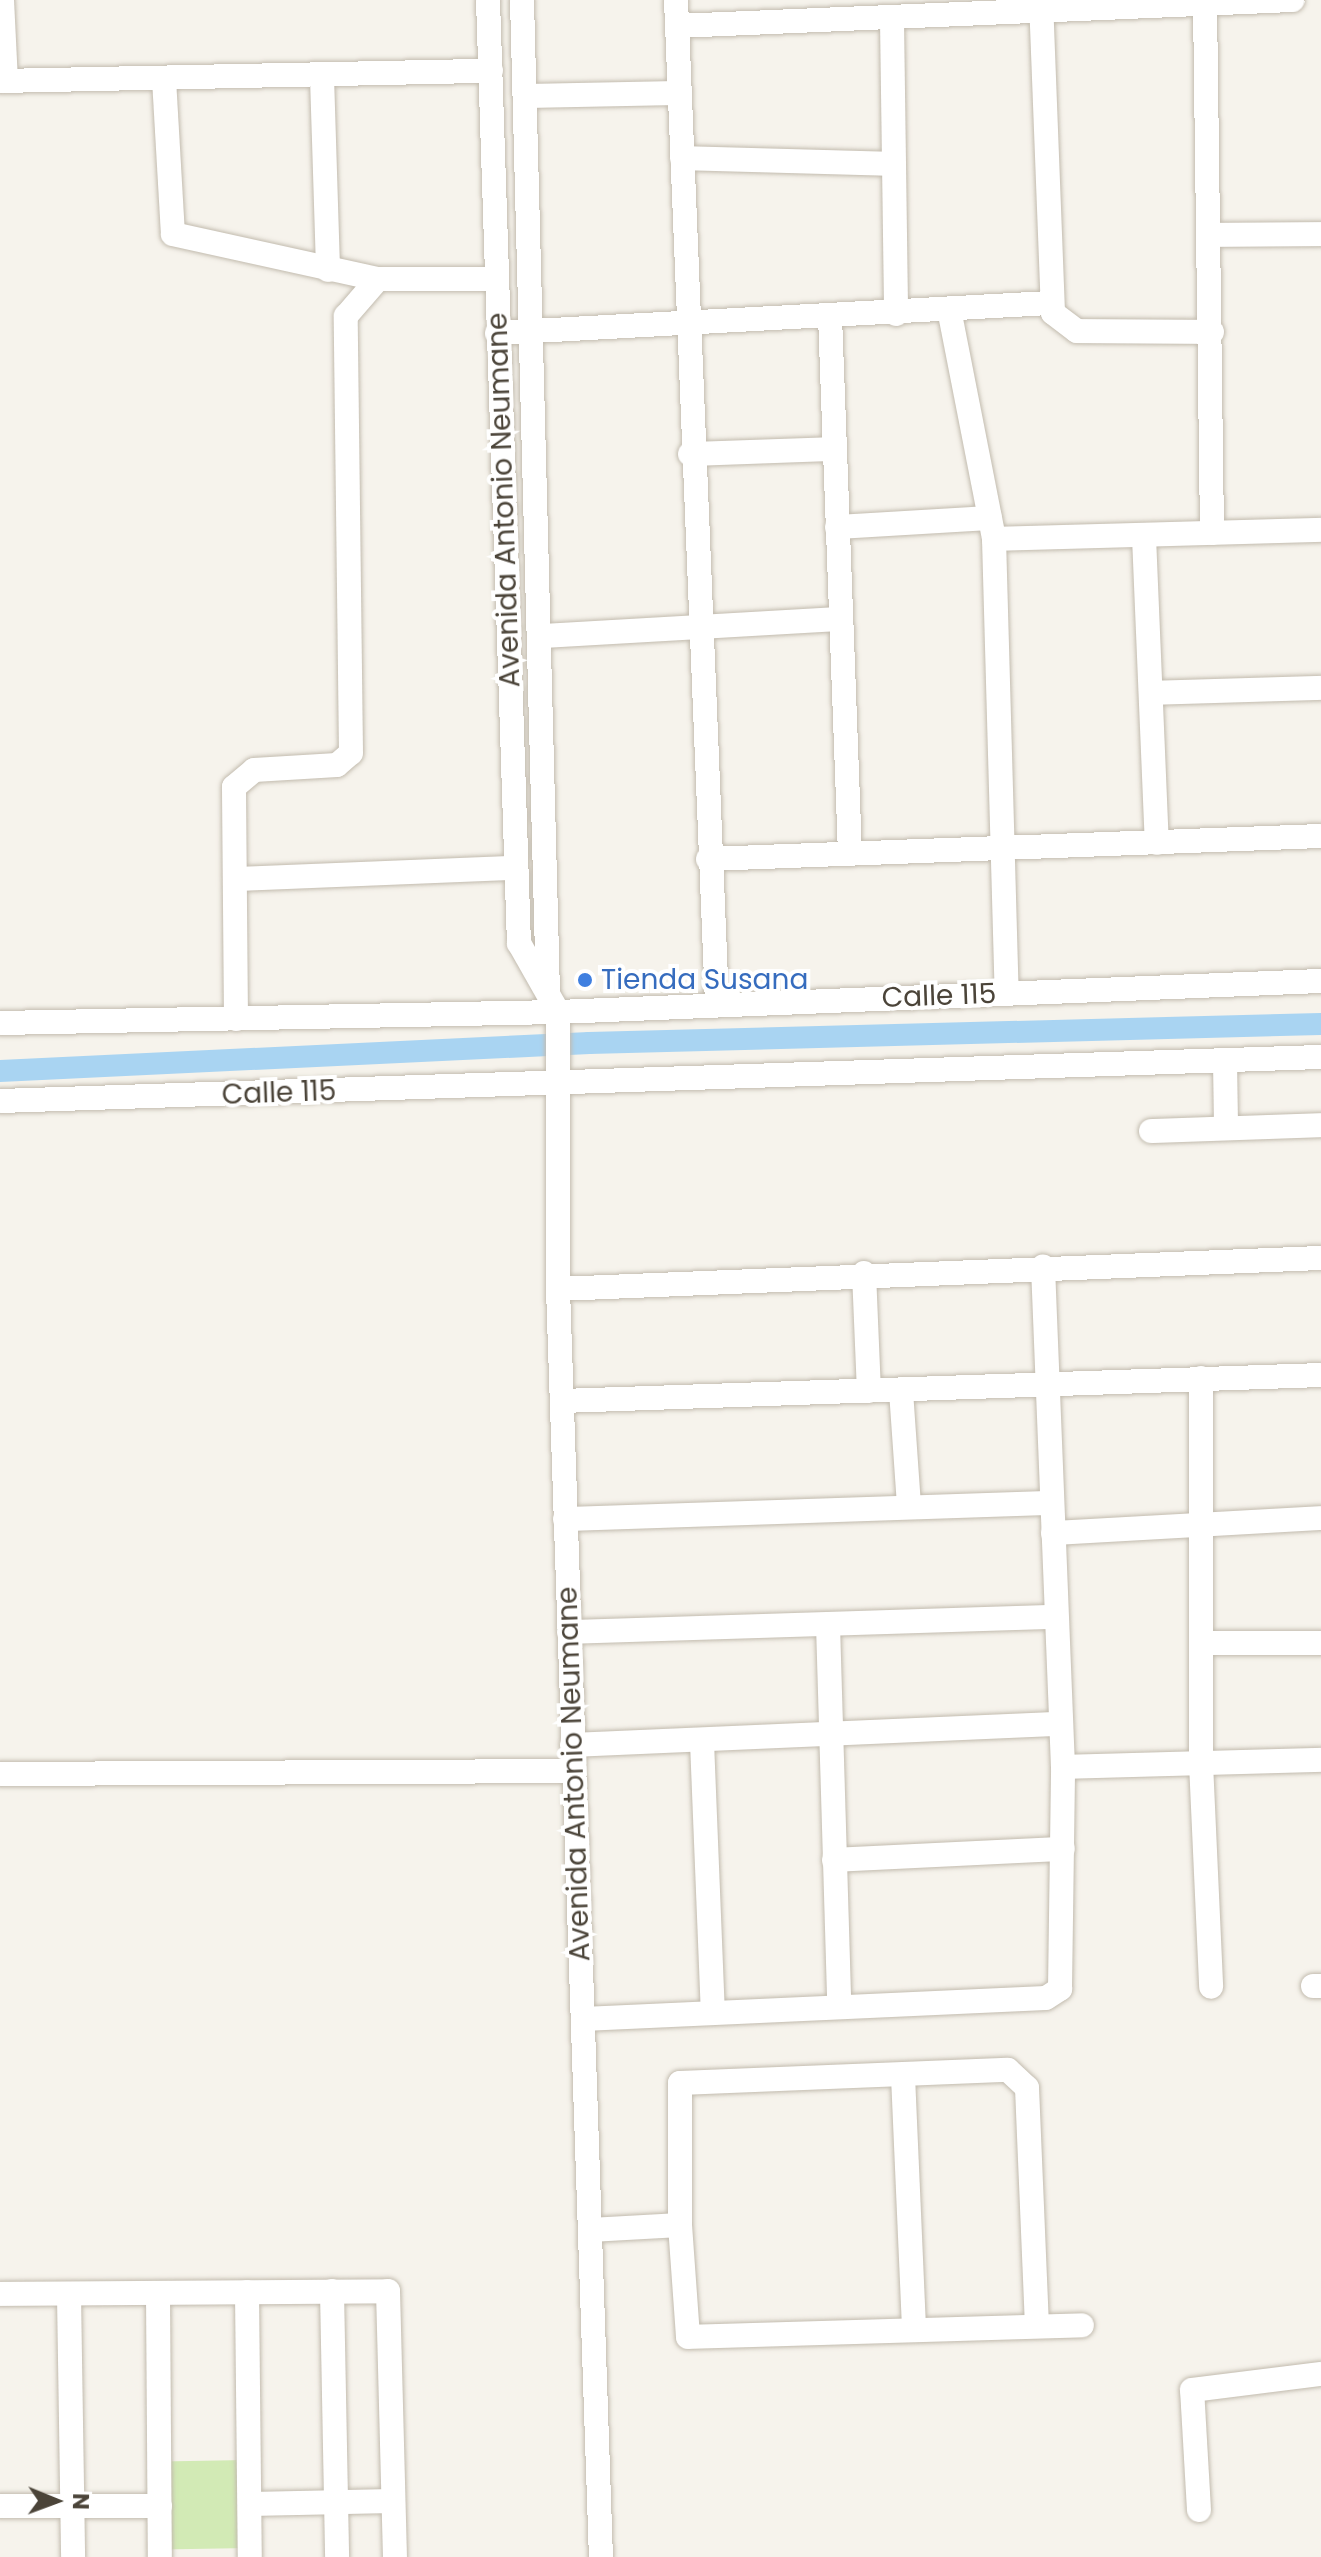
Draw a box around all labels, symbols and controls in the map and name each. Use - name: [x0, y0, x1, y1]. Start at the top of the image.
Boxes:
- street label: Avenida Antonio Neumane: [481, 312, 527, 688]
- place label: Tienda Susana: [601, 963, 808, 997]
- marker: Tienda Susana: [576, 971, 594, 989]
- street label: Calle 115: [881, 977, 997, 1015]
- street label: Calle 115: [221, 1074, 337, 1112]
- street label: Avenida Antonio Neumane: [551, 1586, 597, 1962]
- north arrow: [16, 2461, 96, 2541]
- text: N: [65, 2493, 96, 2510]

